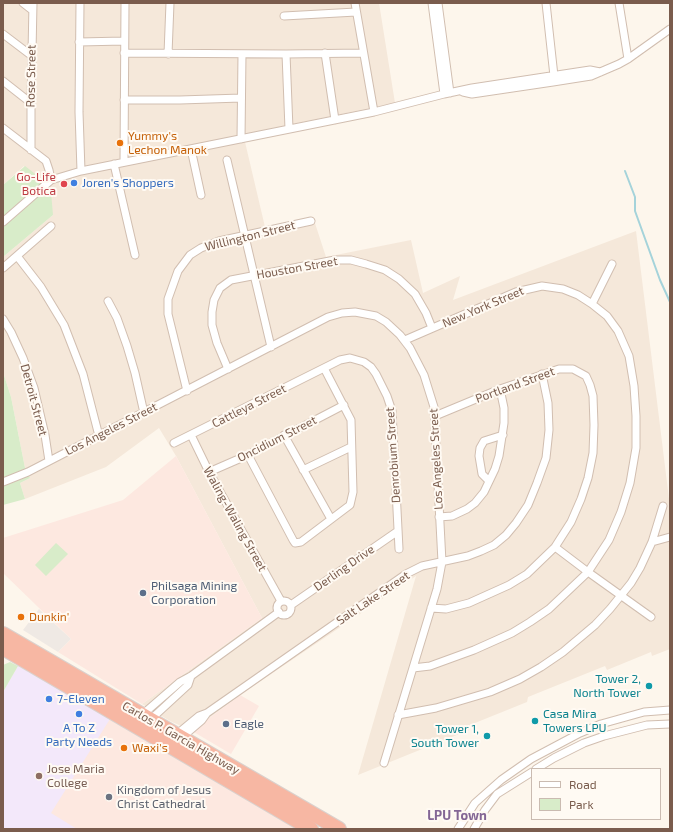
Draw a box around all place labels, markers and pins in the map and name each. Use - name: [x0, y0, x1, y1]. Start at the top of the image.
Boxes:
- place label: Yummy's Lechon Manok: [128, 129, 207, 157]
- marker: Yummy's Lechon Manok: [115, 138, 125, 148]
- place label: Go-Life Botica: [16, 170, 56, 198]
- place label: Joren's Shoppers: [82, 176, 174, 190]
- marker: Joren's Shoppers: [69, 178, 79, 188]
- marker: Go-Life Botica: [59, 179, 69, 189]
- place label: Philsaga Mining Corporation: [151, 579, 237, 607]
- marker: Philsaga Mining Corporation: [138, 588, 148, 598]
- place label: Dunkin': [29, 610, 69, 624]
- marker: Dunkin': [16, 612, 26, 622]
- place label: Tower 2, North Tower: [573, 672, 641, 700]
- marker: Tower 2, North Tower: [644, 681, 654, 691]
- place label: 7-Eleven: [57, 692, 105, 706]
- marker: 7-Eleven: [44, 694, 54, 704]
- place label: Casa Mira Towers LPU: [543, 707, 607, 735]
- marker: A To Z Party Needs: [74, 709, 84, 719]
- marker: Casa Mira Towers LPU: [530, 716, 540, 726]
- place label: Eagle: [234, 717, 264, 731]
- marker: Eagle: [221, 719, 231, 729]
- place label: A To Z Party Needs: [46, 721, 112, 749]
- place label: Tower 1, South Tower: [411, 722, 479, 750]
- marker: Tower 1, South Tower: [482, 731, 492, 741]
- place label: Waxi's: [132, 741, 168, 755]
- marker: Waxi's: [119, 743, 129, 753]
- place label: Jose Maria College: [47, 762, 105, 790]
- marker: Jose Maria College: [34, 771, 44, 781]
- place label: Kingdom of Jesus Christ Cathedral: [117, 783, 211, 811]
- marker: Kingdom of Jesus Christ Cathedral: [104, 792, 114, 802]

